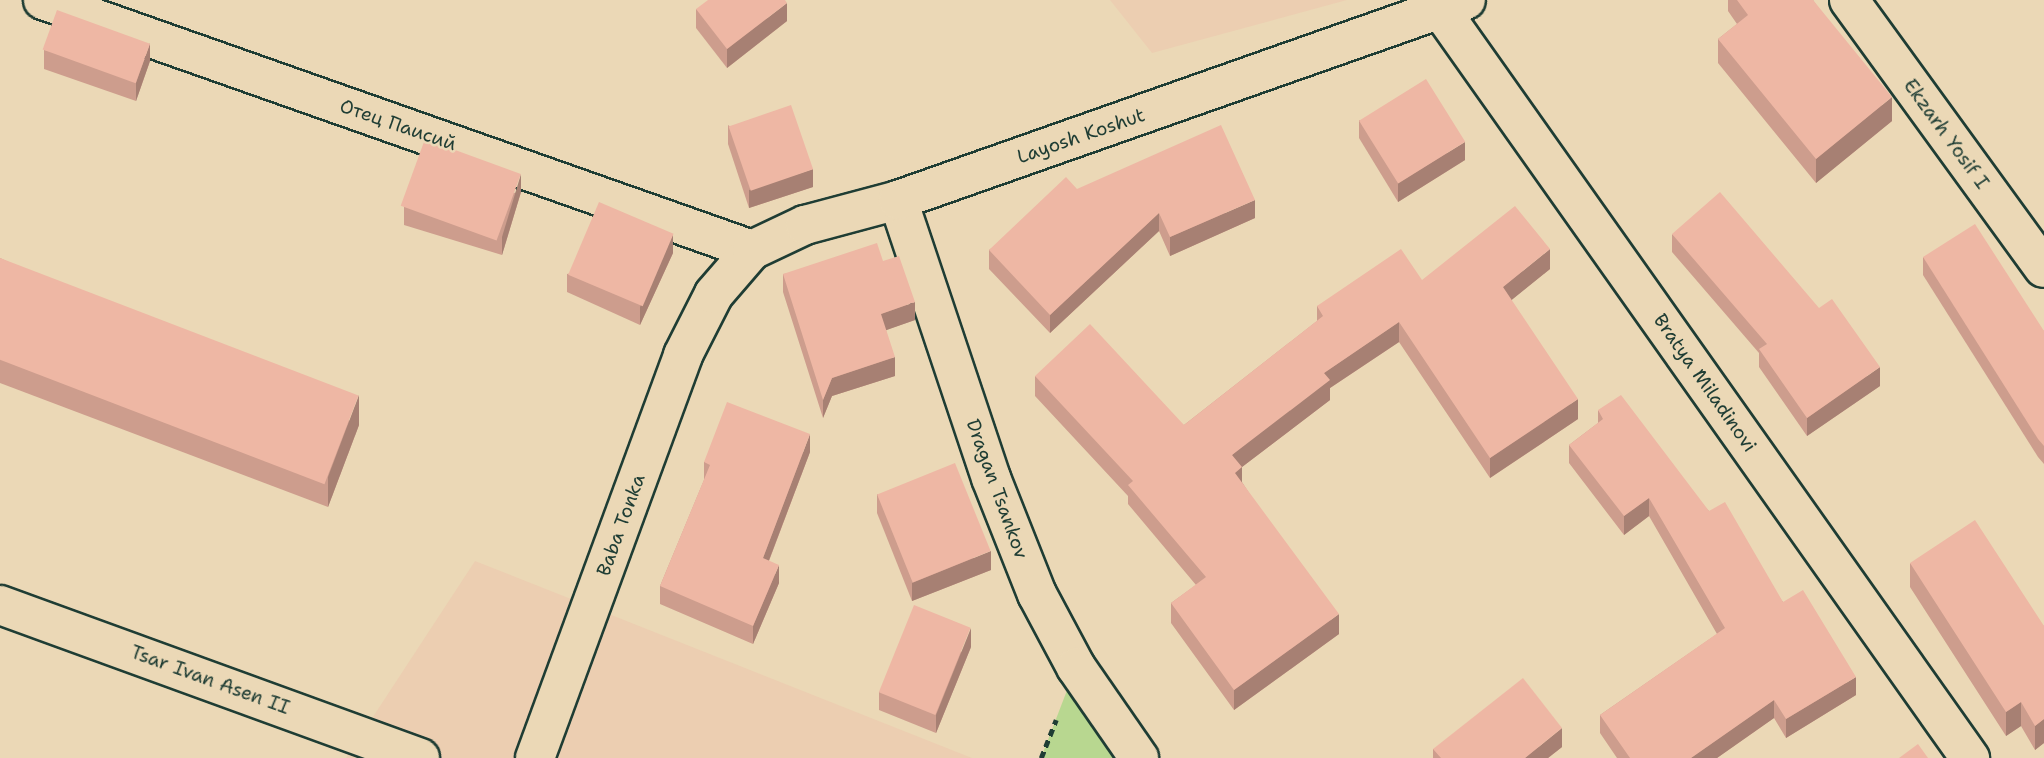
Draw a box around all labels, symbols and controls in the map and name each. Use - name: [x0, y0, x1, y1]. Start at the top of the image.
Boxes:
- street label: Ekzarh Yosif I: [1899, 75, 1993, 193]
- street label: Отец Паисий: [337, 94, 459, 156]
- street label: Layosh Koshut: [1014, 103, 1148, 169]
- street label: Bratya Miladinovi: [1649, 309, 1761, 457]
- street label: Dragan Tsankov: [961, 416, 1033, 562]
- street label: Baba Tonka: [592, 471, 650, 579]
- street label: Tsar Ivan Asen II: [127, 641, 293, 719]

